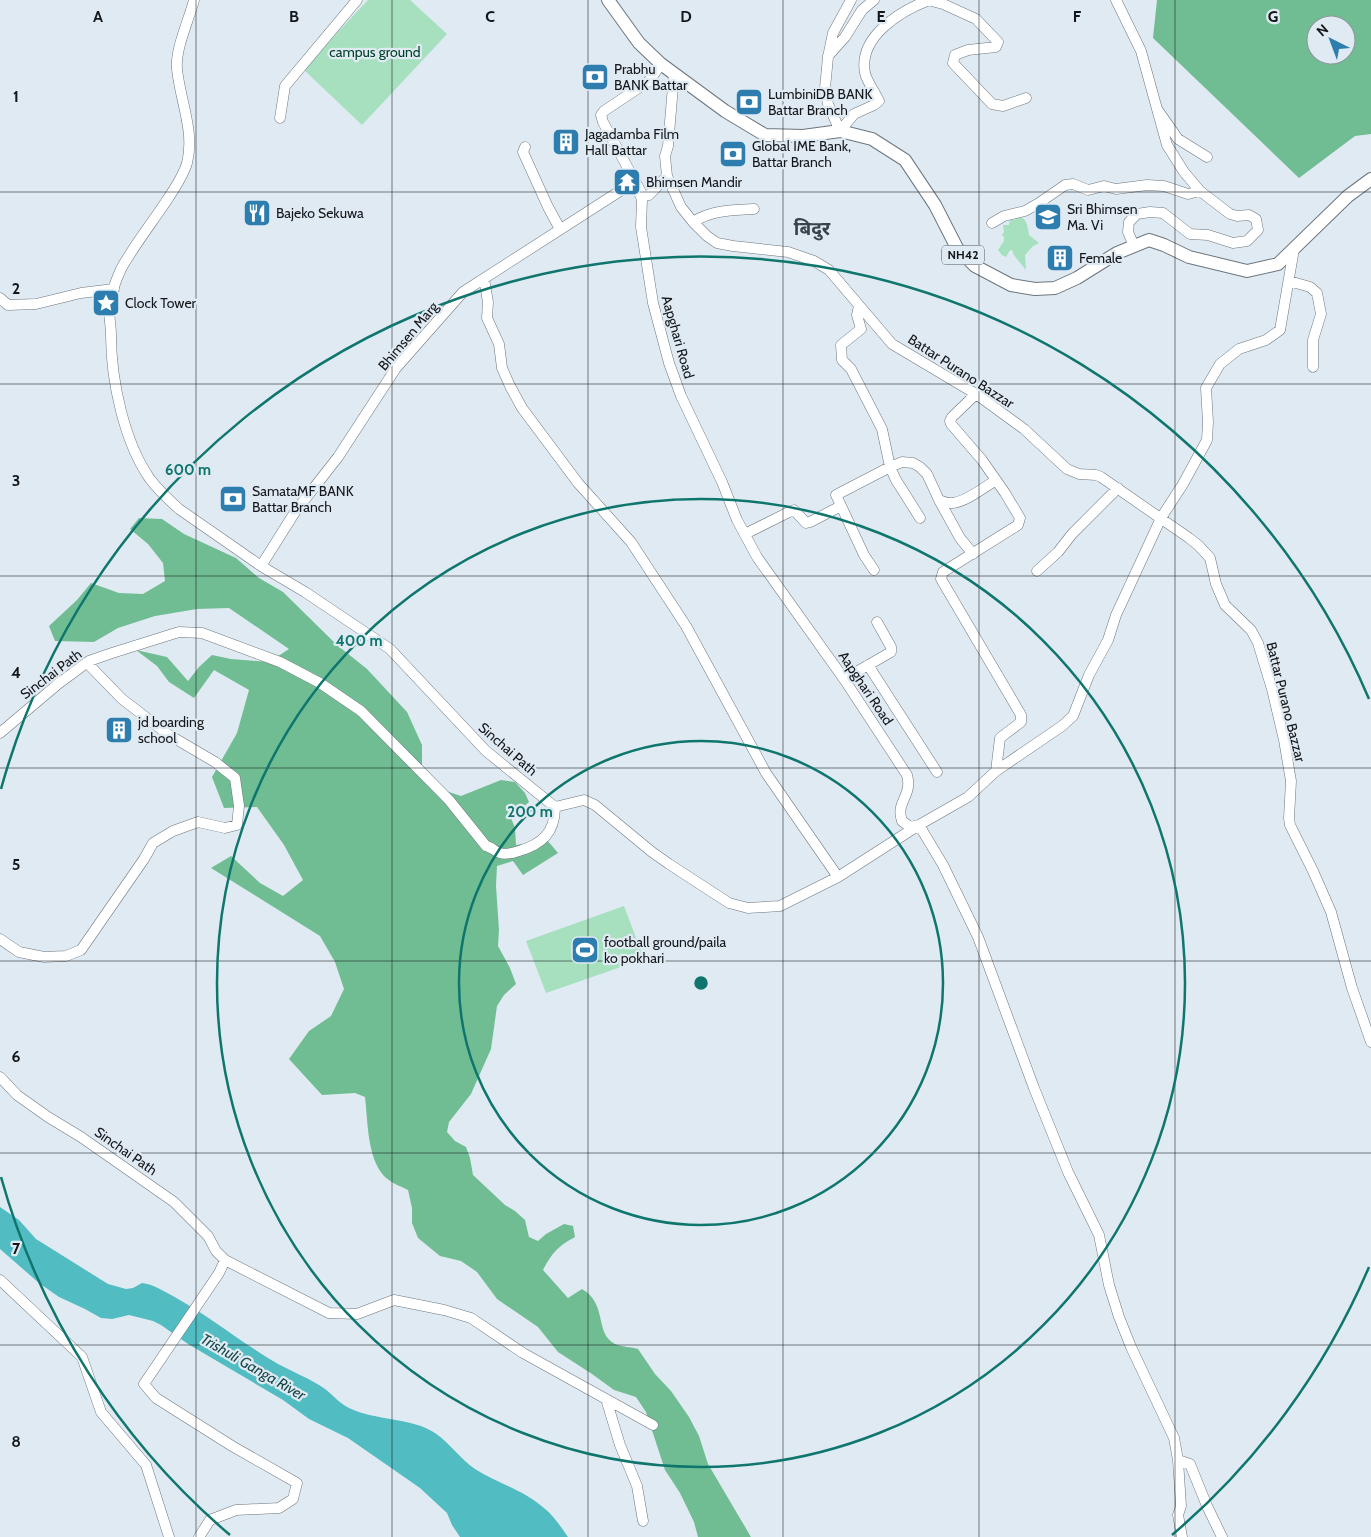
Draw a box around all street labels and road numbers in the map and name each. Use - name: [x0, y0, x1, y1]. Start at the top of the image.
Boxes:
- road number: NH42: [942, 246, 984, 264]
- street label: Aapghari Road: [658, 294, 698, 380]
- street label: Bhimsen Marg: [374, 297, 443, 374]
- street label: Battar Purano Bazzar: [904, 330, 1018, 412]
- street label: Battar Purano Bazzar: [1262, 640, 1310, 764]
- street label: Sinchai Path: [17, 645, 85, 703]
- street label: Aapghari Road: [835, 648, 897, 728]
- street label: Sinchai Path: [475, 718, 541, 780]
- street label: Sinchai Path: [91, 1123, 161, 1179]

